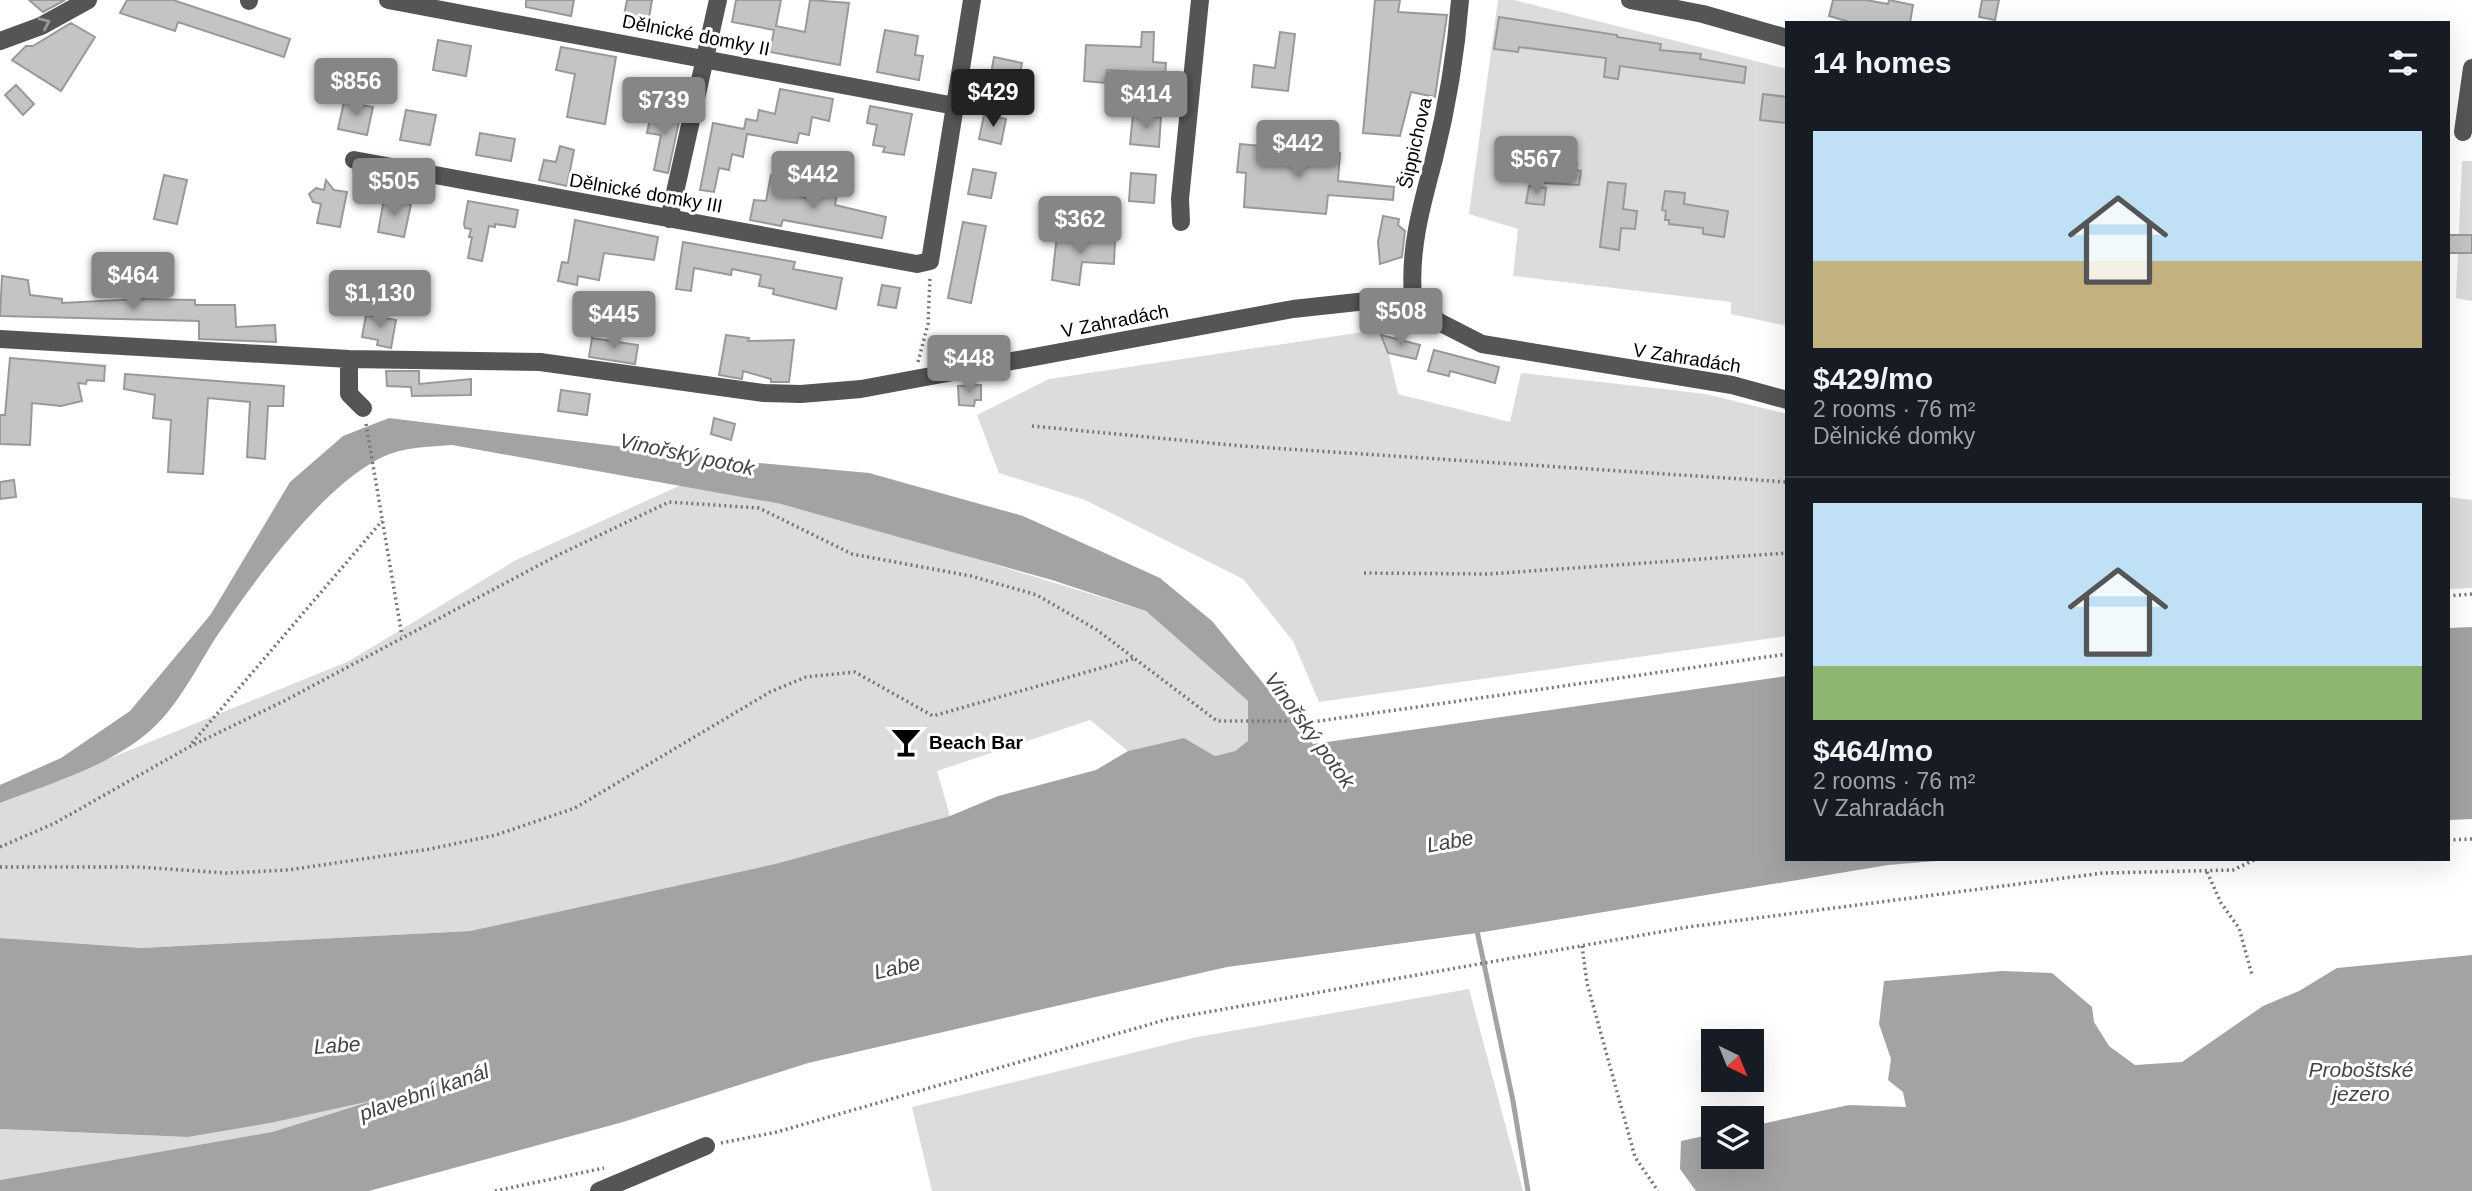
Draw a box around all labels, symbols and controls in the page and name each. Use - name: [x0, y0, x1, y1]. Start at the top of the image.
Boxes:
- street label: Dělnické domky II: [620, 10, 772, 60]
- one-way arrow: [38, 17, 50, 31]
- icon: filters: [2384, 44, 2422, 82]
- text: 14 homes: [1813, 46, 1951, 79]
- pin: $856: [315, 58, 397, 118]
- text: $856: [330, 68, 382, 94]
- pin: $429: [952, 69, 1034, 129]
- pin: $414: [1105, 72, 1187, 131]
- pin: $739: [623, 78, 705, 137]
- text: $429: [967, 79, 1019, 105]
- text: $414: [1120, 81, 1172, 107]
- text: $739: [638, 87, 690, 113]
- street label: Šippichova: [1394, 95, 1436, 191]
- pin: $442: [1257, 120, 1339, 180]
- text: $442: [1272, 130, 1324, 156]
- pin: $567: [1495, 136, 1577, 196]
- text: $567: [1510, 146, 1562, 172]
- pin: $442: [772, 152, 854, 211]
- pin: $505: [353, 158, 435, 218]
- text: $442: [787, 161, 839, 187]
- text: $505: [368, 168, 420, 194]
- street label: Dělnické domky III: [568, 169, 724, 217]
- icon: home: [2055, 177, 2181, 303]
- pin: $362: [1039, 196, 1121, 256]
- text: $362: [1054, 206, 1106, 232]
- pin: $464: [92, 252, 174, 312]
- text: $464: [107, 262, 159, 288]
- pin: $1,130: [323, 270, 437, 330]
- text: $1,130: [345, 280, 415, 306]
- pin: $508: [1360, 288, 1442, 348]
- pin: $445: [573, 292, 655, 351]
- text: $508: [1375, 298, 1427, 324]
- street label: V Zahradách: [1060, 300, 1170, 342]
- text: $445: [588, 301, 640, 327]
- pin: $448: [928, 336, 1010, 395]
- street label: V Zahradách: [1632, 339, 1742, 377]
- text: $448: [943, 345, 995, 371]
- text: $429/mo: [1813, 362, 1933, 395]
- text: 2 rooms · 76 m²: [1813, 396, 1975, 422]
- text: Dělnické domky: [1813, 423, 1975, 449]
- water label: Vinořský potok: [617, 428, 758, 480]
- icon: home: [2055, 549, 2181, 675]
- water label: Vinořský potok: [1260, 668, 1361, 794]
- bar icon: Beach Bar: [889, 725, 923, 759]
- place label: Beach Bar: [929, 732, 1024, 753]
- text: $464/mo: [1813, 734, 1933, 767]
- text: 2 rooms · 76 m²: [1813, 768, 1975, 794]
- text: V Zahradách: [1813, 795, 1945, 821]
- water label: Labe: [1425, 826, 1475, 856]
- water label: Labe: [872, 951, 922, 983]
- north arrow: [1701, 1029, 1764, 1092]
- map controls: [1701, 1029, 1764, 1169]
- water label: Labe: [313, 1032, 361, 1058]
- water label: Proboštské jezero: [2308, 1058, 2414, 1105]
- water label: plavební kanál: [355, 1059, 493, 1125]
- button: layers: [1701, 1106, 1764, 1169]

